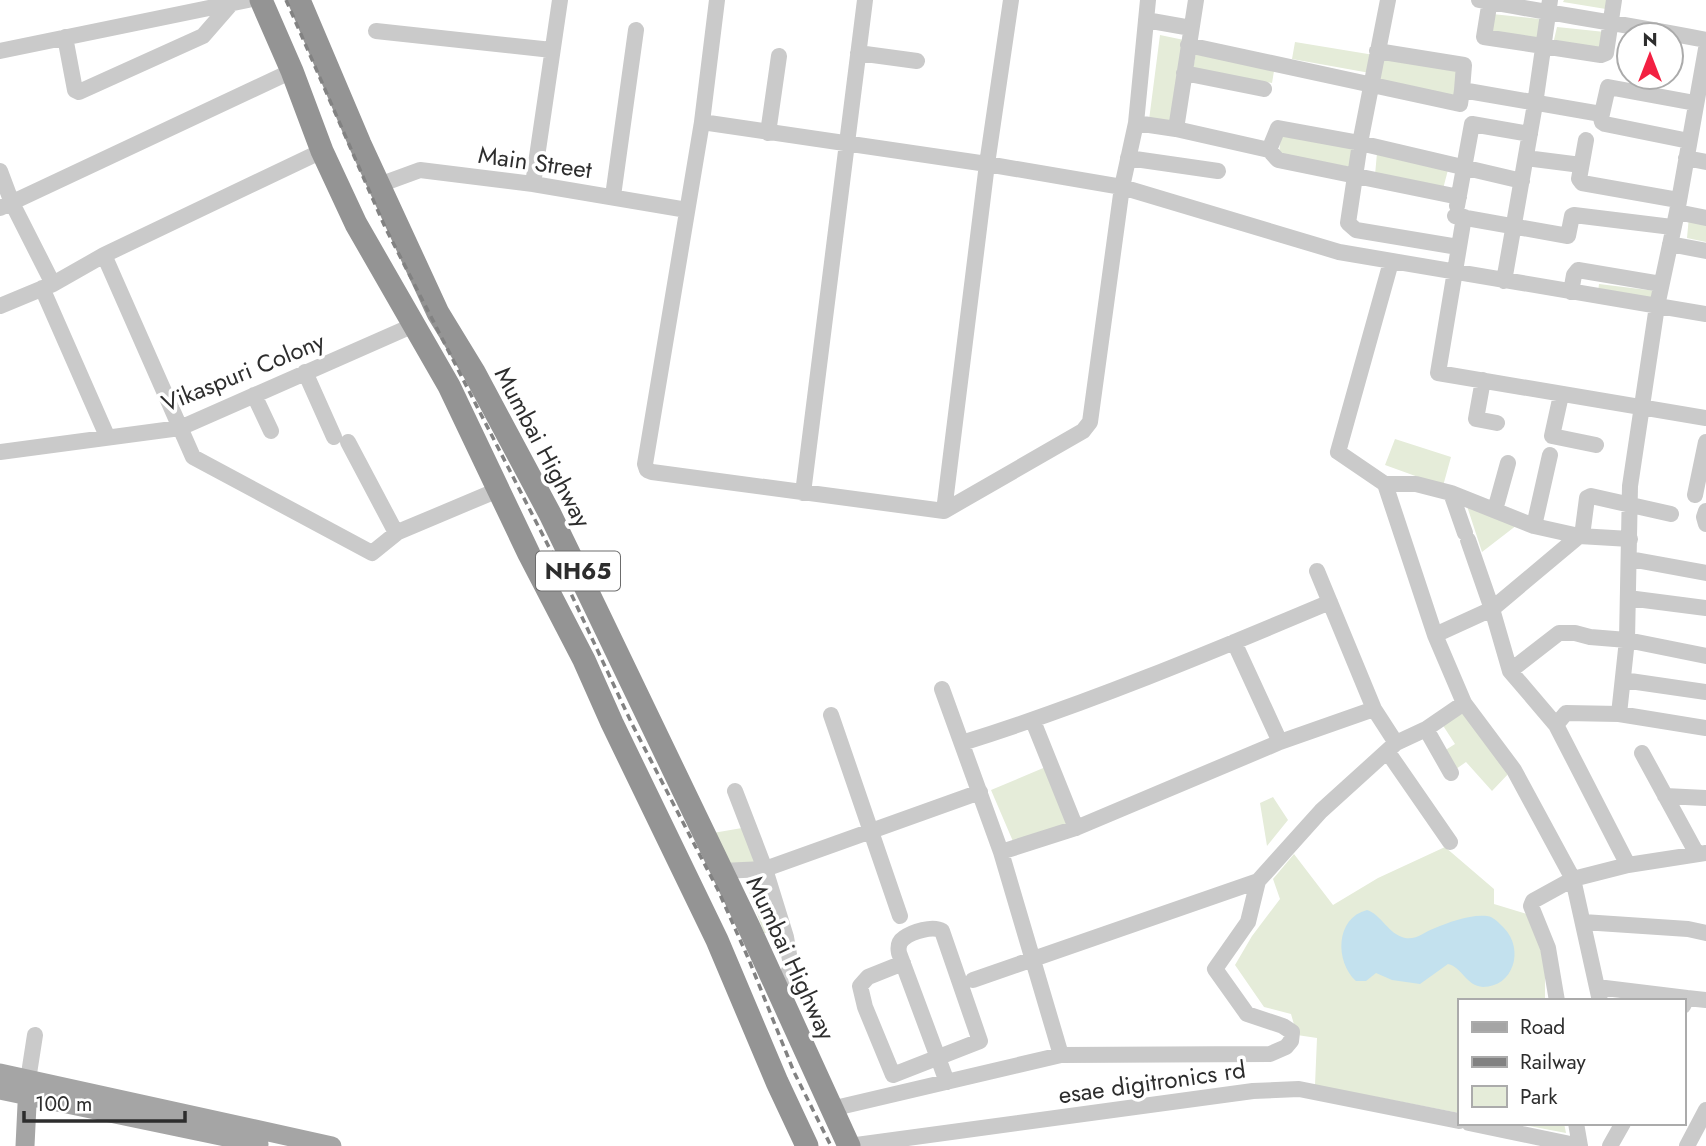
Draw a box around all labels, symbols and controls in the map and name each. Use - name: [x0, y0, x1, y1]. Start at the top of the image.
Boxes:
- north arrow: [1615, 21, 1685, 91]
- text: N: [1642, 26, 1658, 53]
- street label: Main Street: [476, 137, 594, 187]
- street label: Vikaspuri Colony: [156, 323, 330, 421]
- street label: Mumbai Highway: [486, 361, 600, 534]
- road number: NH65: [536, 552, 620, 590]
- street label: Mumbai Highway: [738, 870, 845, 1046]
- legend: [1458, 999, 1685, 1125]
- text: Road: [1520, 1012, 1565, 1042]
- text: Railway: [1520, 1047, 1586, 1077]
- street label: esae digitronics rd: [1056, 1052, 1248, 1112]
- scale bar: [24, 1080, 186, 1124]
- text: Park: [1520, 1082, 1558, 1112]
- text: 100 m: [35, 1089, 92, 1119]

